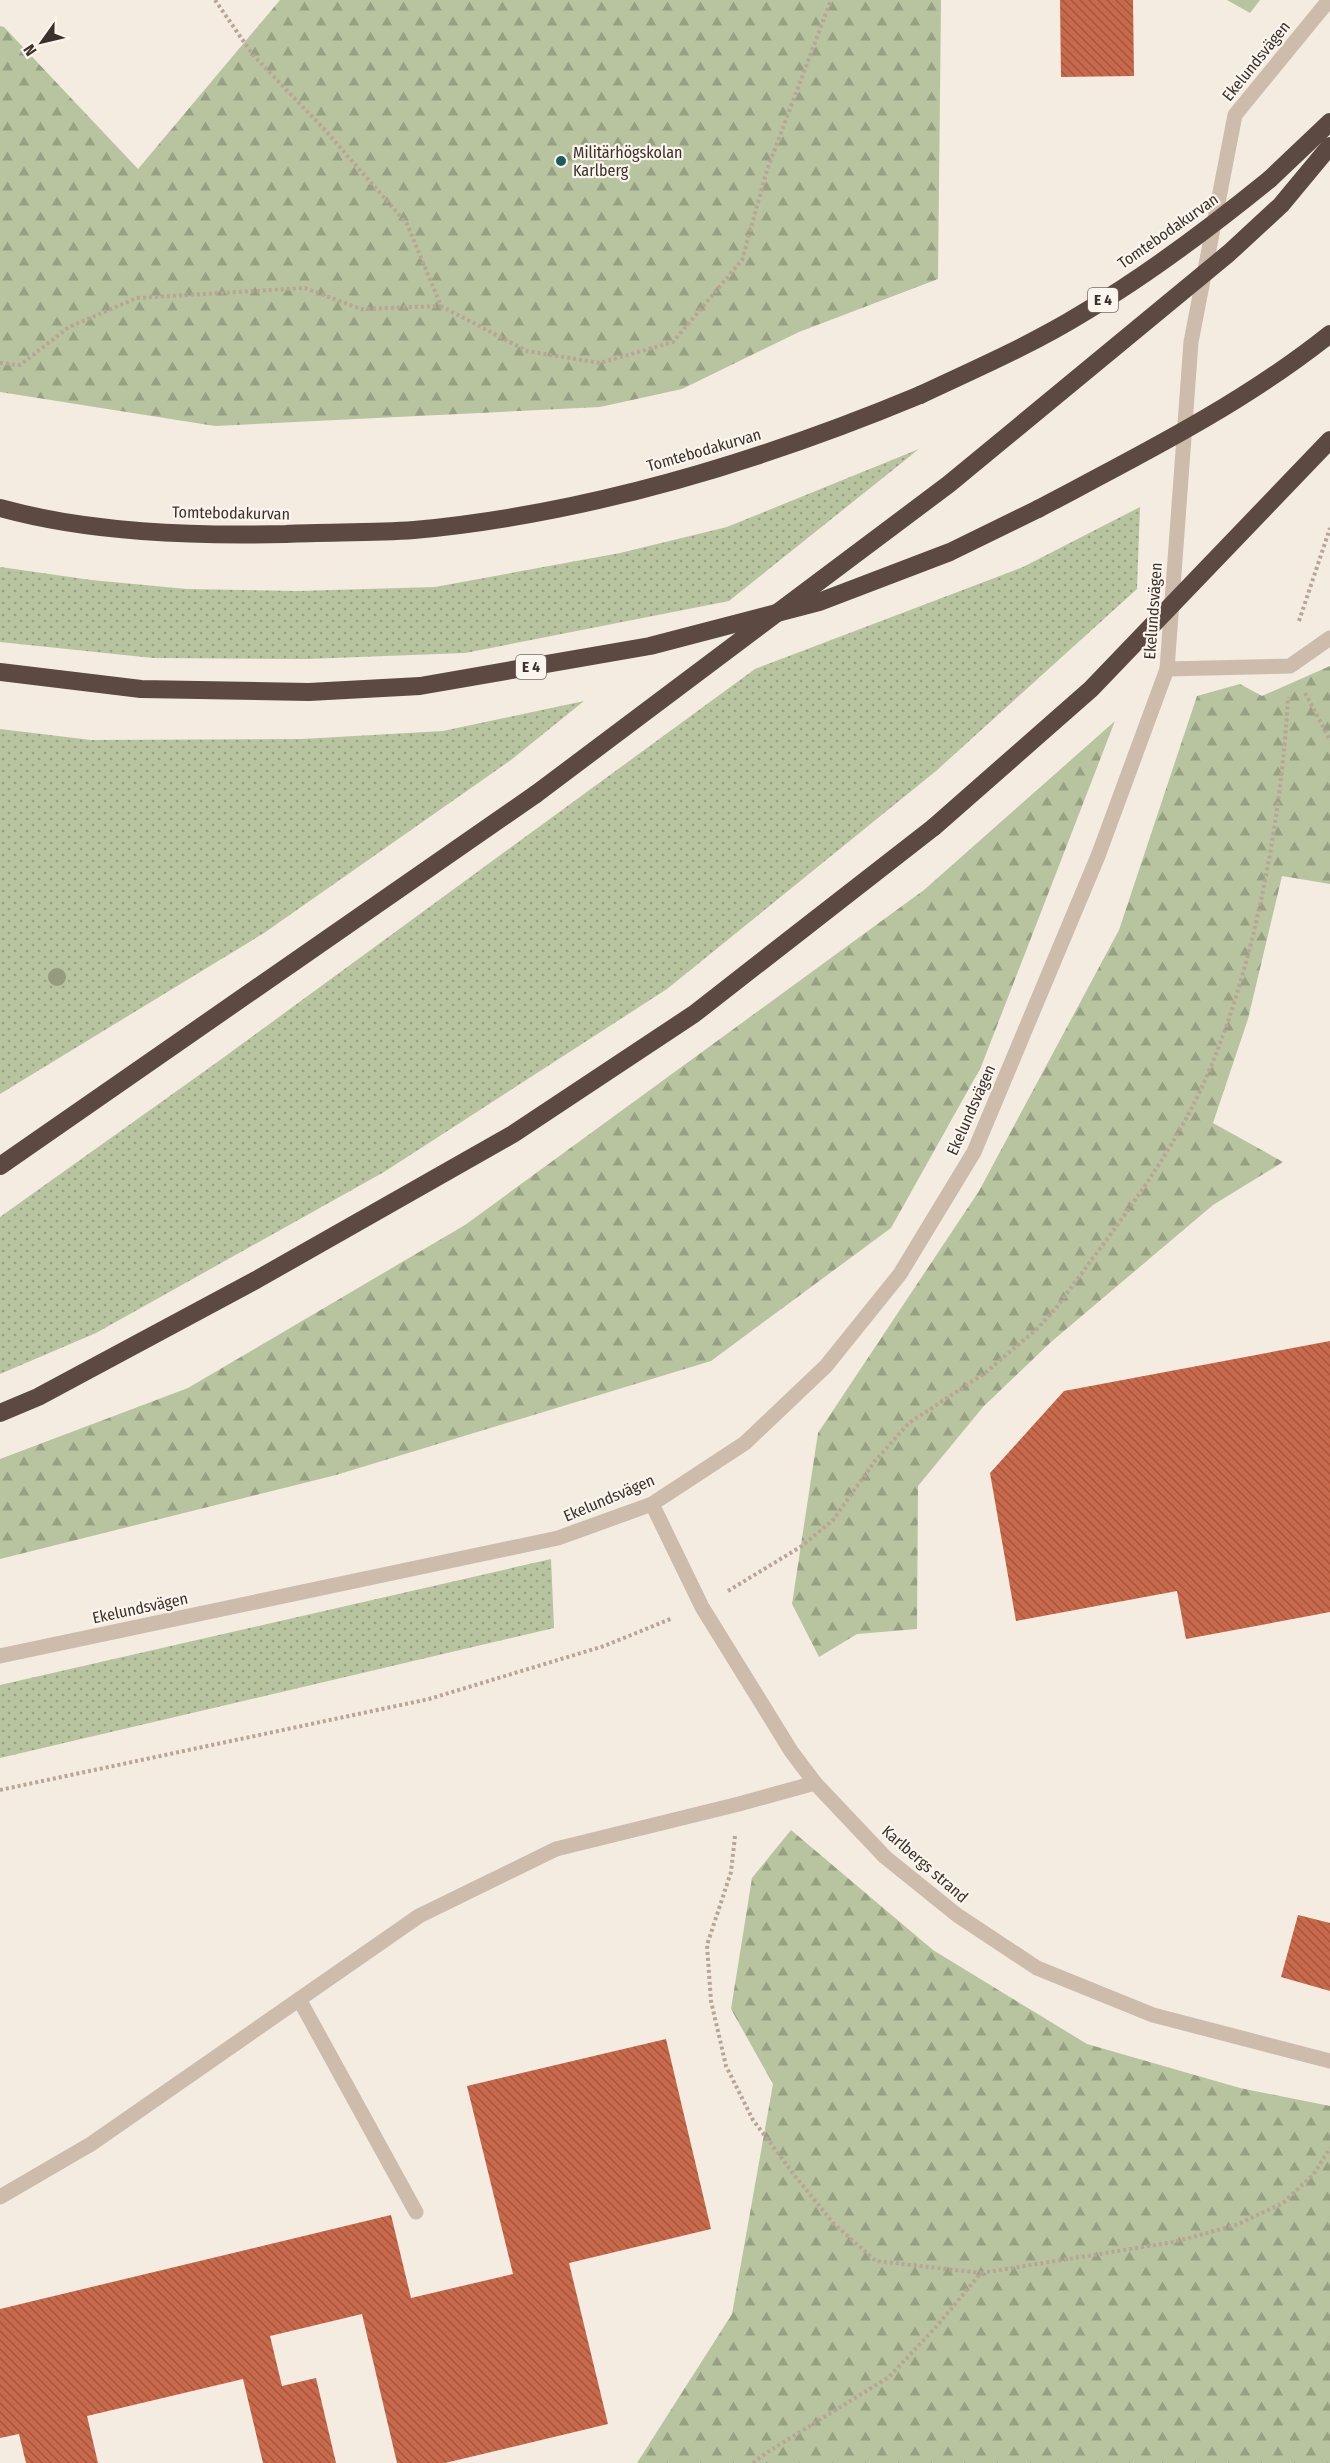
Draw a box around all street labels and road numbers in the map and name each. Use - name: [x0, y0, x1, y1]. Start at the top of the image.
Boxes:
- street label: Ekelundsvägen: [1218, 17, 1294, 105]
- street label: Tomtebodakurvan: [1114, 189, 1222, 273]
- road number: E 4: [1088, 288, 1118, 312]
- street label: Tomtebodakurvan: [645, 425, 763, 475]
- street label: Tomtebodakurvan: [172, 502, 290, 524]
- street label: Ekelundsvägen: [1140, 562, 1166, 660]
- road number: E 4: [516, 655, 546, 679]
- street label: Ekelundsvägen: [943, 1062, 999, 1158]
- street label: Ekelundsvägen: [561, 1470, 657, 1526]
- street label: Ekelundsvägen: [91, 1589, 189, 1627]
- street label: Karlbergs strand: [878, 1821, 972, 1907]

